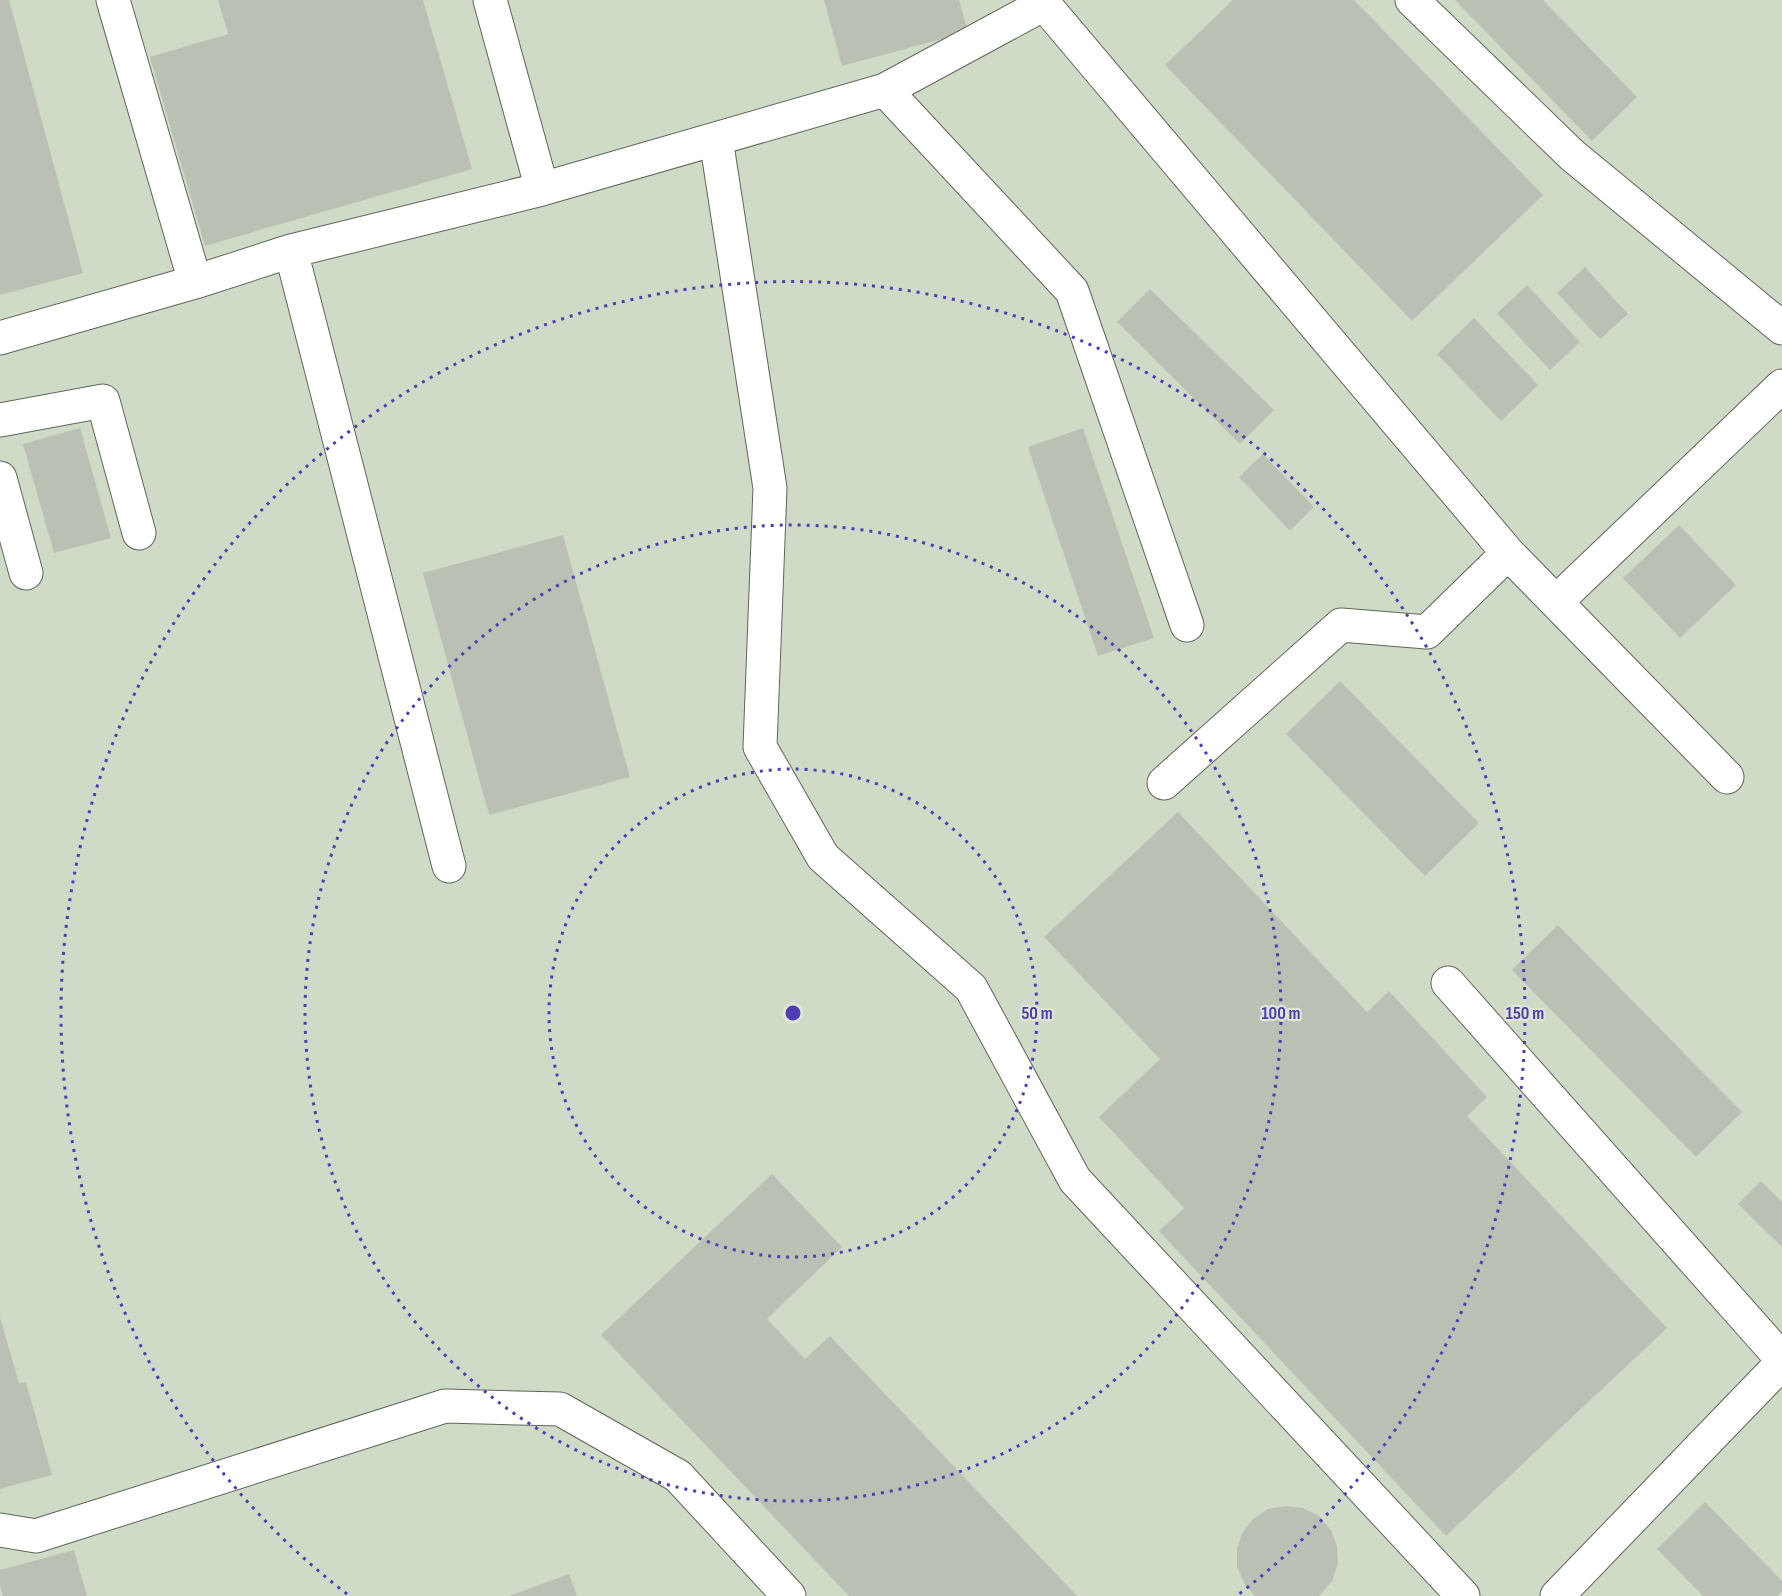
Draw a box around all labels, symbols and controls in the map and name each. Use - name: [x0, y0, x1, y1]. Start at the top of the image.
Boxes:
- centre of rings: [783, 1003, 803, 1023]
- text: 50 m: [1021, 1003, 1053, 1024]
- text: 100 m: [1262, 1003, 1301, 1024]
- text: 150 m: [1506, 1003, 1544, 1024]

